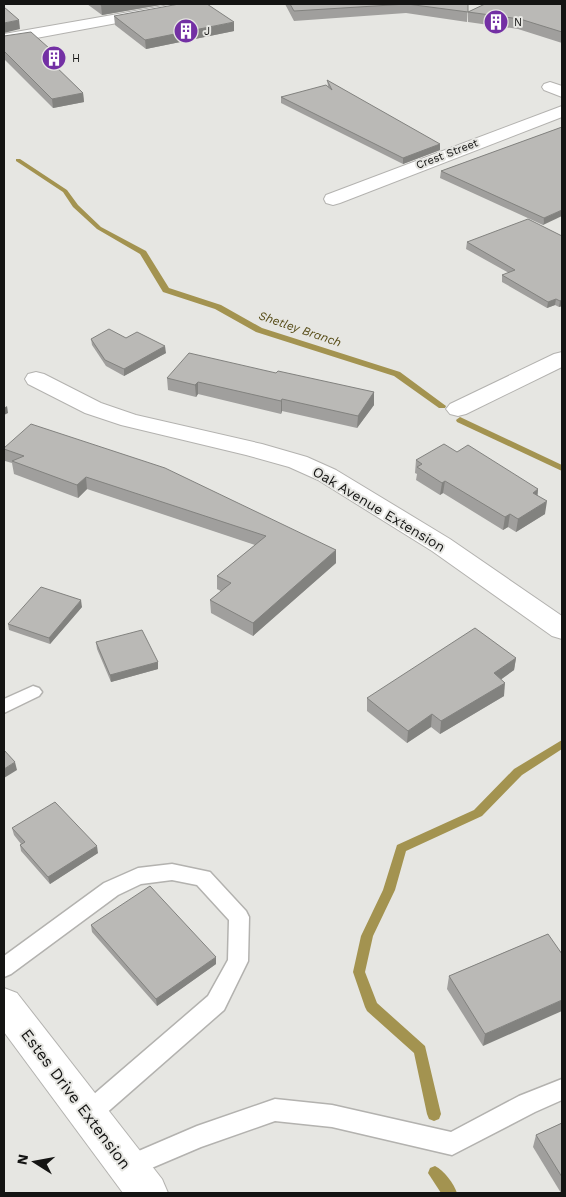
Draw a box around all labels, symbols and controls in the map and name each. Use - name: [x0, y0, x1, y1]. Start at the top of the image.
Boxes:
- building icon: N: [483, 9, 509, 35]
- place label: N: [514, 16, 522, 29]
- building icon: J: [173, 18, 199, 44]
- place label: J: [204, 25, 210, 38]
- building icon: H: [41, 45, 67, 71]
- place label: H: [72, 52, 80, 65]
- street label: Crest Street: [414, 136, 480, 172]
- water label: Shetley Branch: [257, 308, 343, 350]
- street label: Oak Avenue Extension: [310, 463, 448, 555]
- street label: Estes Drive Extension: [17, 1025, 135, 1173]
- north arrow: [10, 1137, 60, 1187]
- text: N: [13, 1153, 31, 1166]

